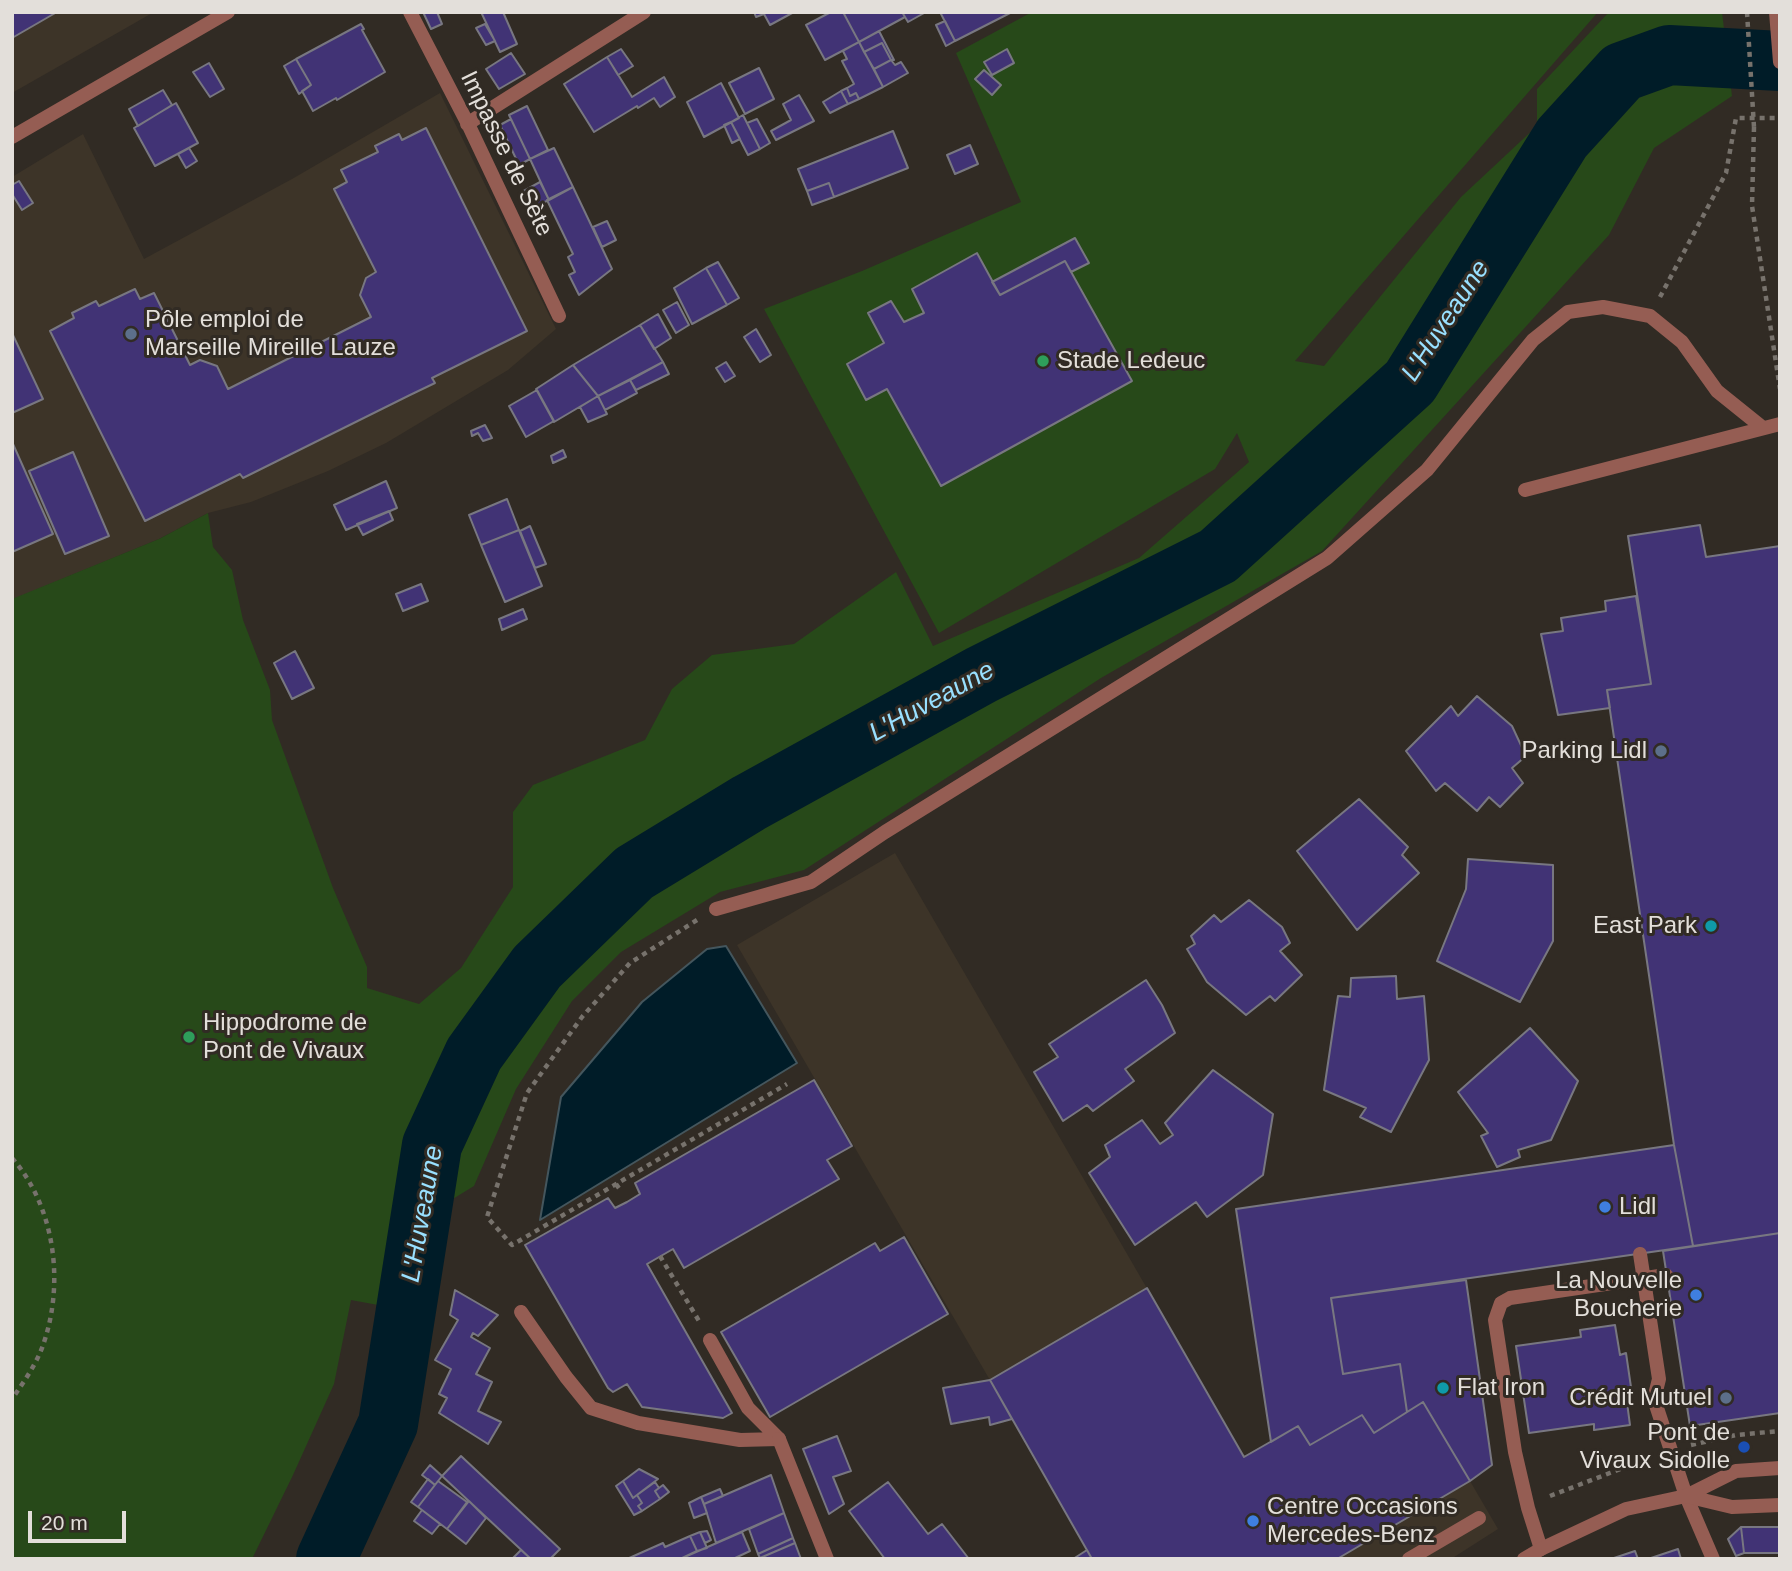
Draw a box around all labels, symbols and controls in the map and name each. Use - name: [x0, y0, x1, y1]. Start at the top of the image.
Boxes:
- street label: Impasse de Sète: [454, 67, 558, 241]
- water label: L'Huveaune: [1395, 255, 1497, 387]
- place label: Pôle emploi de Marseille Mireille Lauze: [145, 306, 396, 362]
- marker: Pôle emploi de Marseille Mireille Lauze: [123, 326, 139, 342]
- place label: Stade Ledeuc: [1057, 347, 1205, 375]
- marker: Stade Ledeuc: [1035, 353, 1051, 369]
- water label: L'Huveaune: [864, 655, 1000, 749]
- place label: Parking Lidl: [1522, 737, 1647, 765]
- marker: Parking Lidl: [1653, 743, 1669, 759]
- place label: East Park: [1593, 912, 1697, 940]
- marker: East Park: [1703, 918, 1719, 934]
- place label: Hippodrome de Pont de Vivaux: [203, 1009, 367, 1065]
- marker: Hippodrome de Pont de Vivaux: [181, 1029, 197, 1045]
- water label: L'Huveaune: [396, 1143, 450, 1285]
- place label: Lidl: [1619, 1193, 1656, 1221]
- marker: Lidl: [1597, 1199, 1613, 1215]
- place label: La Nouvelle Boucherie: [1555, 1267, 1682, 1323]
- marker: La Nouvelle Boucherie: [1688, 1287, 1704, 1303]
- place label: Flat Iron: [1457, 1374, 1545, 1402]
- marker: Flat Iron: [1435, 1380, 1451, 1396]
- place label: Crédit Mutuel: [1569, 1384, 1712, 1412]
- marker: Crédit Mutuel: [1718, 1390, 1734, 1406]
- place label: Pont de Vivaux Sidolle: [1580, 1419, 1730, 1475]
- marker: Pont de Vivaux Sidolle: [1736, 1439, 1752, 1455]
- place label: Centre Occasions Mercedes-Benz: [1267, 1493, 1458, 1549]
- scale bar: [32, 1498, 130, 1542]
- text: 20 m: [41, 1511, 88, 1534]
- marker: Centre Occasions Mercedes-Benz: [1245, 1513, 1261, 1529]

